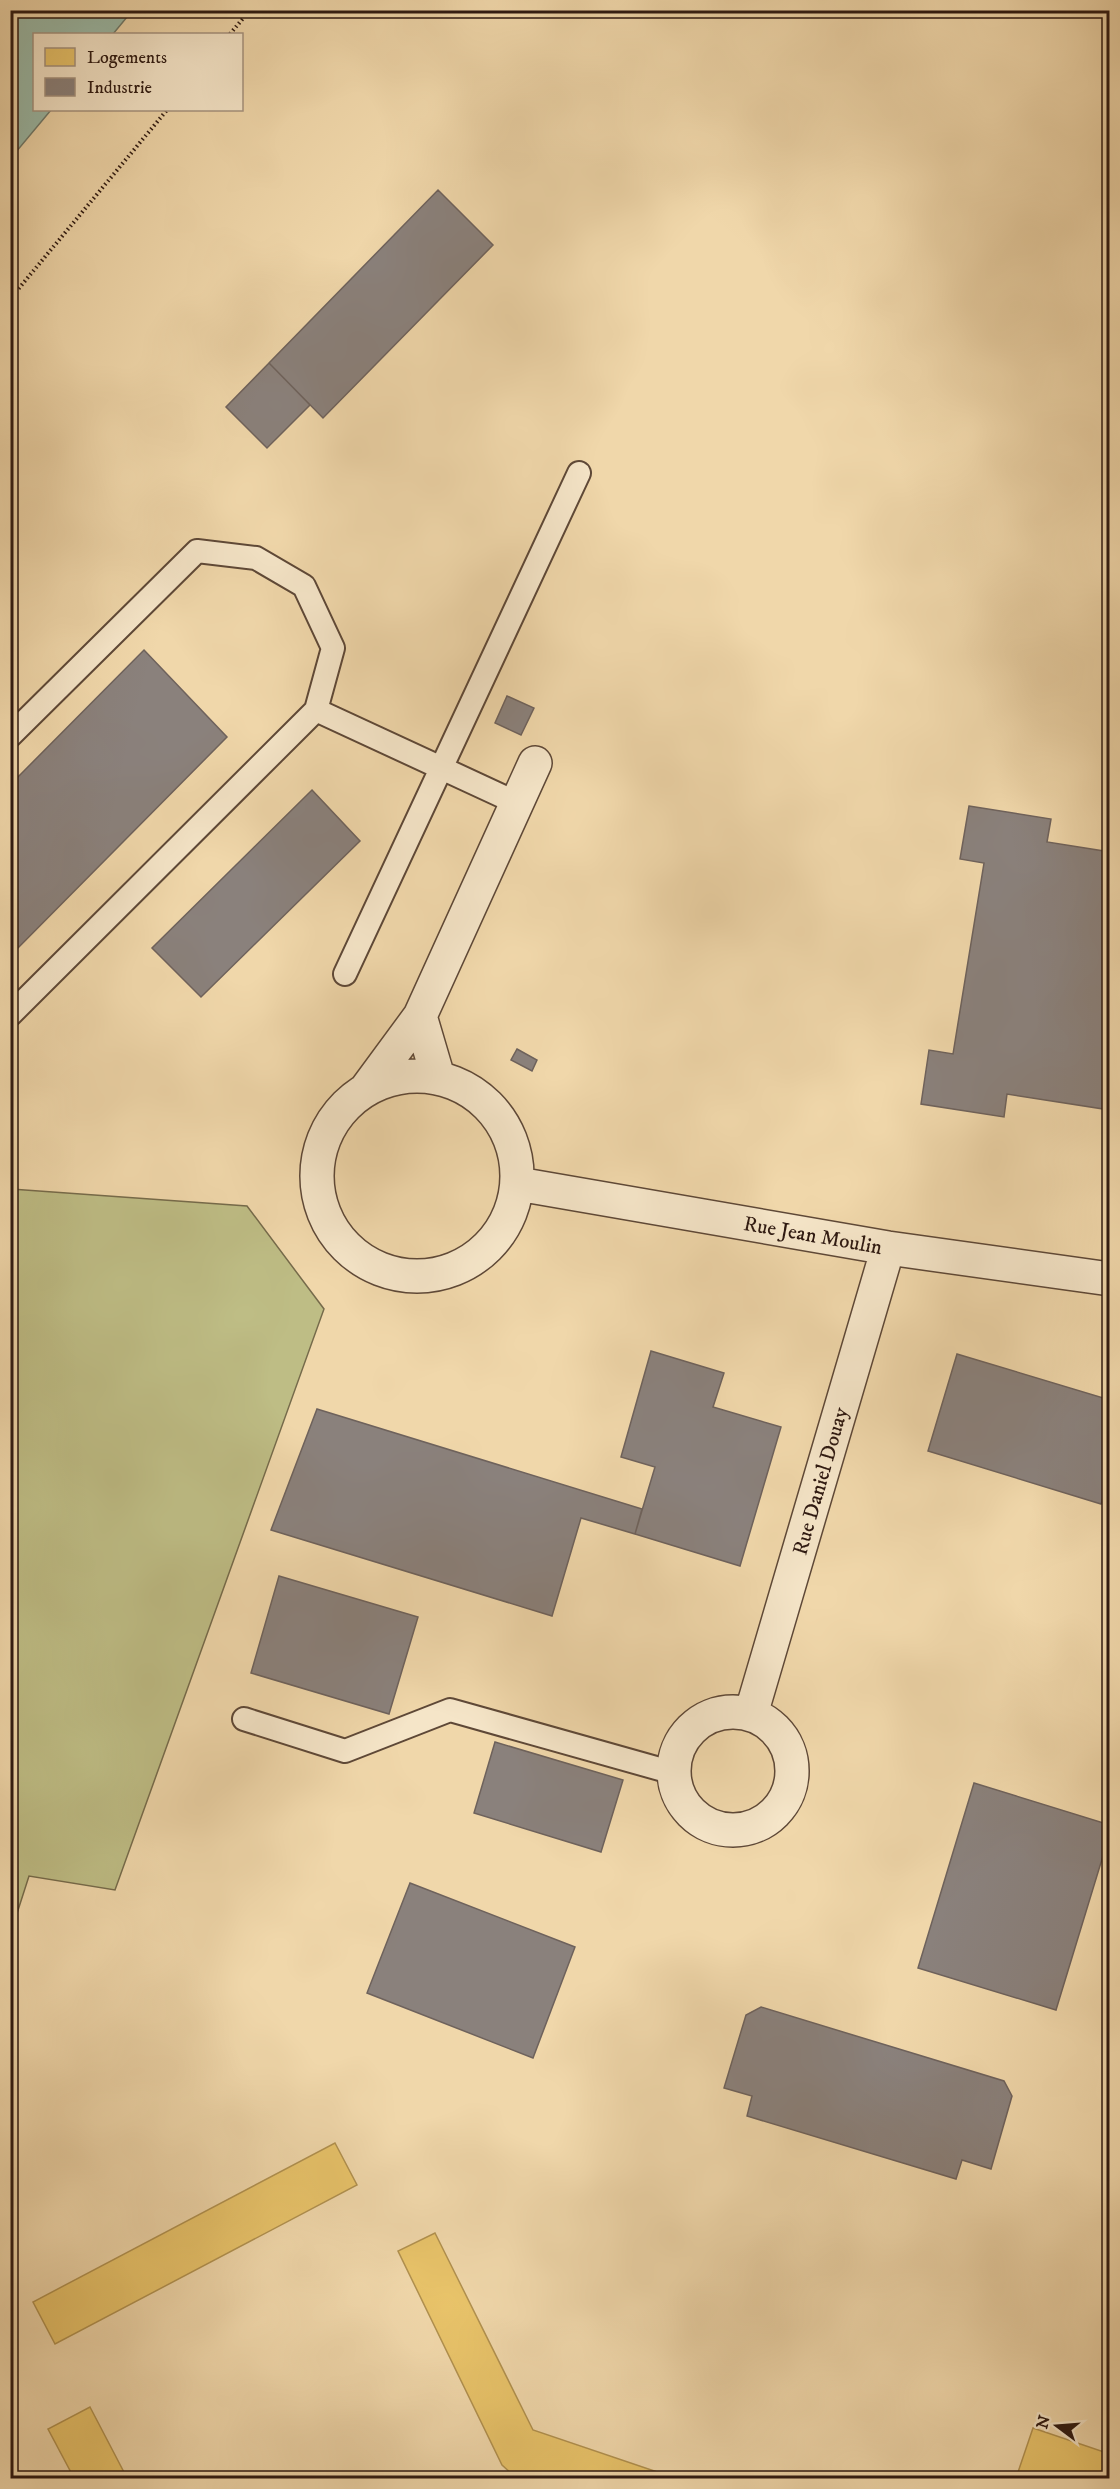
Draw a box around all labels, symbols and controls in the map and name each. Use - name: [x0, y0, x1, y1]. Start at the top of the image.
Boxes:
- legend: [33, 33, 243, 111]
- text: Logements: [87, 47, 167, 69]
- text: Industrie: [87, 77, 152, 99]
- street label: Rue Jean Moulin: [741, 1211, 884, 1261]
- street label: Rue Daniel Douay: [787, 1403, 855, 1558]
- north arrow: [1027, 2396, 1087, 2456]
- text: N: [1032, 2413, 1055, 2431]

